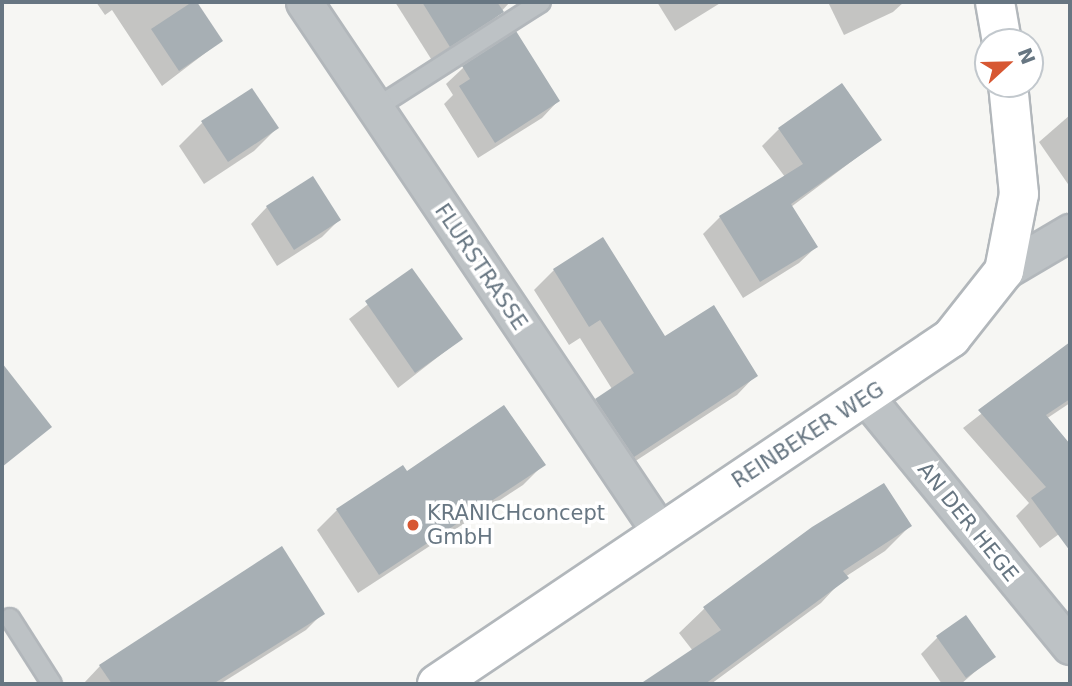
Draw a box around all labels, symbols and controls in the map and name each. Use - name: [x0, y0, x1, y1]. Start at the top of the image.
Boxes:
- north arrow: [974, 28, 1044, 98]
- text: N: [1013, 44, 1040, 67]
- street label: FLURSTRASSE: [429, 199, 533, 335]
- street label: REINBEKER WEG: [727, 376, 889, 494]
- street label: AN DER HEGE: [912, 457, 1024, 587]
- place label: KRANICHconcept GmbH: [427, 500, 605, 550]
- marker: KRANICHconcept GmbH: [405, 517, 421, 533]

